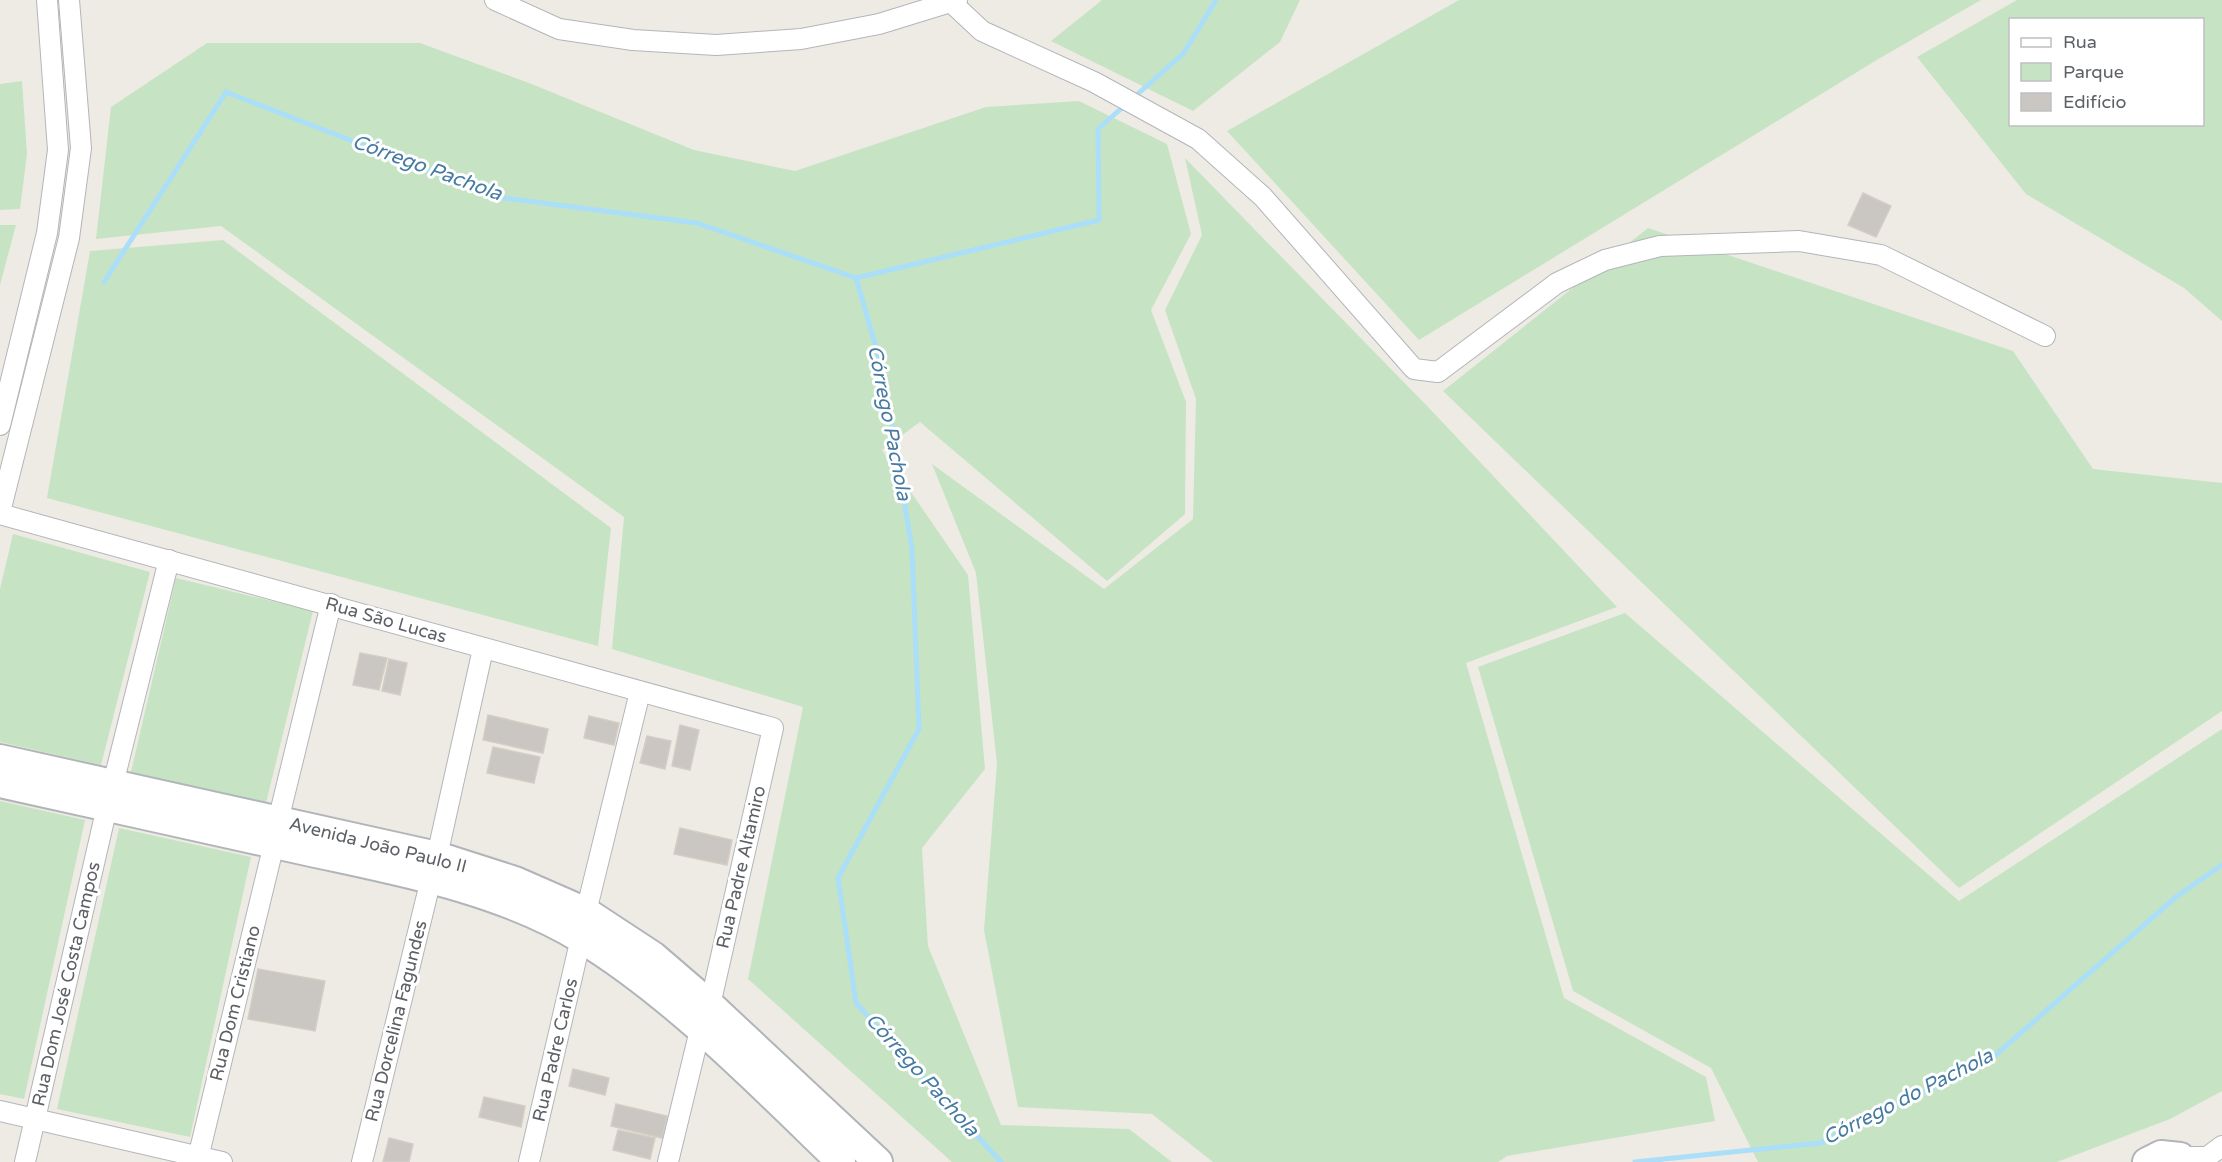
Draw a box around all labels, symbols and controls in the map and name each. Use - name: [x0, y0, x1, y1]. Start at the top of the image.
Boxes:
- legend: [2009, 18, 2204, 126]
- text: Rua: [2063, 31, 2097, 53]
- text: Parque: [2063, 61, 2124, 83]
- text: Edifício: [2063, 91, 2127, 113]
- water label: Córrego Pachola: [349, 130, 506, 206]
- water label: Córrego Pachola: [862, 343, 916, 503]
- street label: Rua São Lucas: [323, 592, 449, 648]
- street label: Rua Padre Altamiro: [712, 783, 770, 951]
- street label: Avenida João Paulo II: [287, 812, 469, 878]
- street label: Rua Dom José Costa Campos: [27, 860, 105, 1108]
- street label: Rua Dorcelina Fagundes: [360, 918, 432, 1124]
- street label: Rua Dom Cristiano: [205, 923, 265, 1083]
- street label: Rua Padre Carlos: [528, 976, 582, 1124]
- water label: Córrego Pachola: [860, 1008, 984, 1142]
- water label: Córrego do Pachola: [1819, 1043, 1998, 1150]

